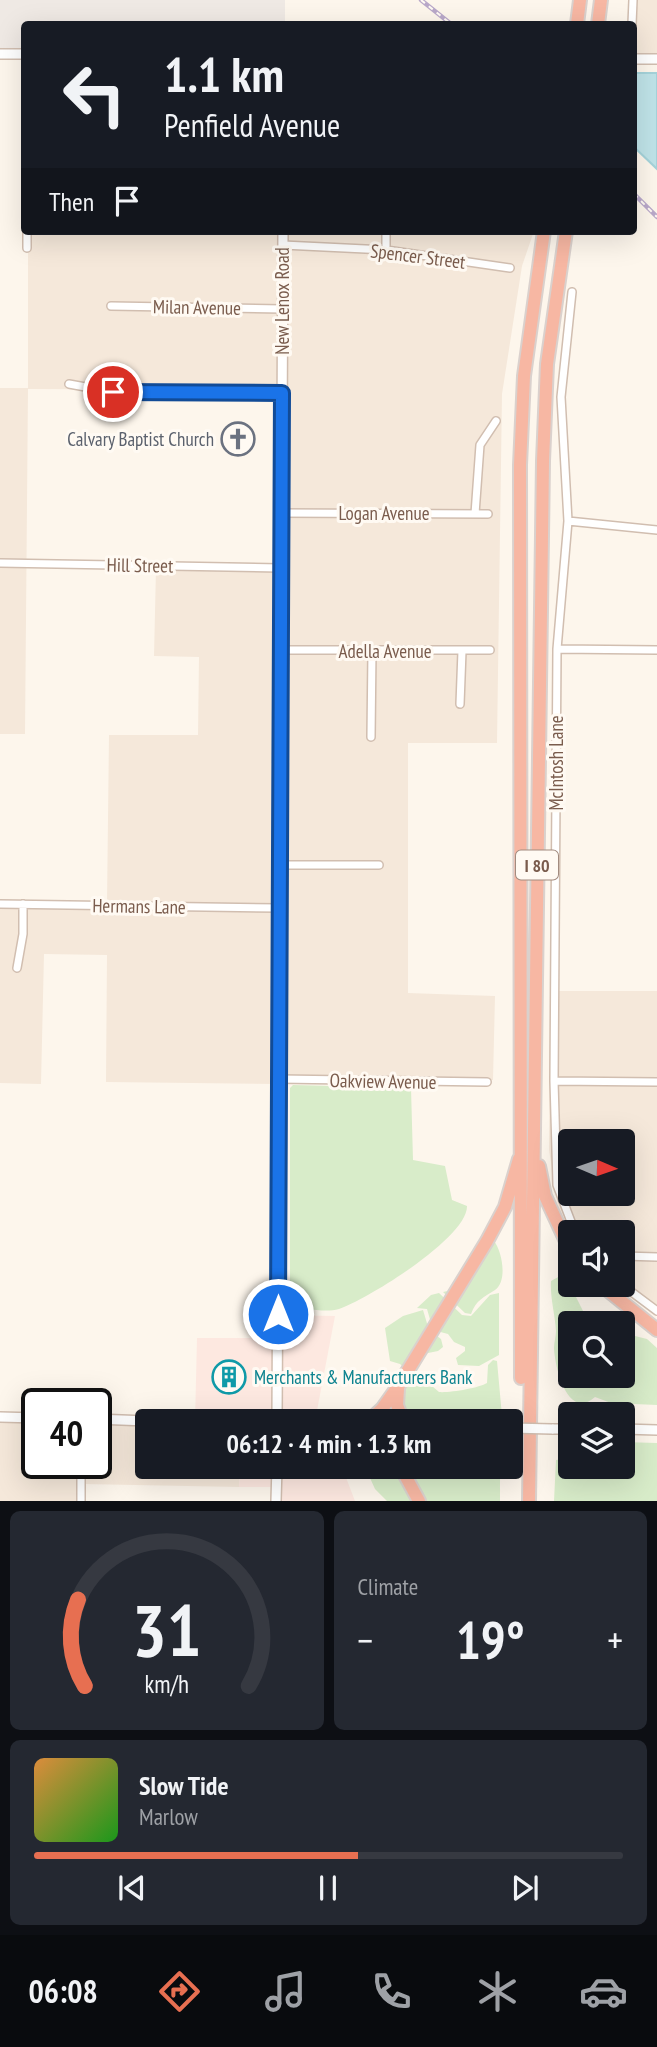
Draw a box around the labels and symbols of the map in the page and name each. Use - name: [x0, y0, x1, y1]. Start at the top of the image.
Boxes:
- street label: Spencer Street: [369, 238, 468, 274]
- street label: New Lenox Road: [270, 247, 294, 355]
- street label: Milan Avenue: [153, 294, 241, 320]
- pin: [83, 362, 143, 422]
- church icon: Calvary Baptist Church: [219, 420, 257, 458]
- place label: Calvary Baptist Church: [67, 427, 214, 451]
- street label: Logan Avenue: [339, 501, 430, 525]
- street label: Hill Street: [107, 552, 174, 578]
- street label: Adella Avenue: [338, 639, 432, 663]
- street label: McIntosh Lane: [544, 715, 568, 811]
- road number: I 80: [516, 850, 558, 880]
- street label: Hermans Lane: [92, 893, 186, 919]
- street label: Oakview Avenue: [329, 1068, 437, 1094]
- north arrow: [558, 1129, 635, 1206]
- position arrow: [241, 1277, 315, 1351]
- building icon: Merchants & Manufacturers Bank: [210, 1358, 248, 1396]
- place label: Merchants & Manufacturers Bank: [254, 1365, 473, 1389]
- speed limit sign: 40: [21, 1388, 112, 1479]

